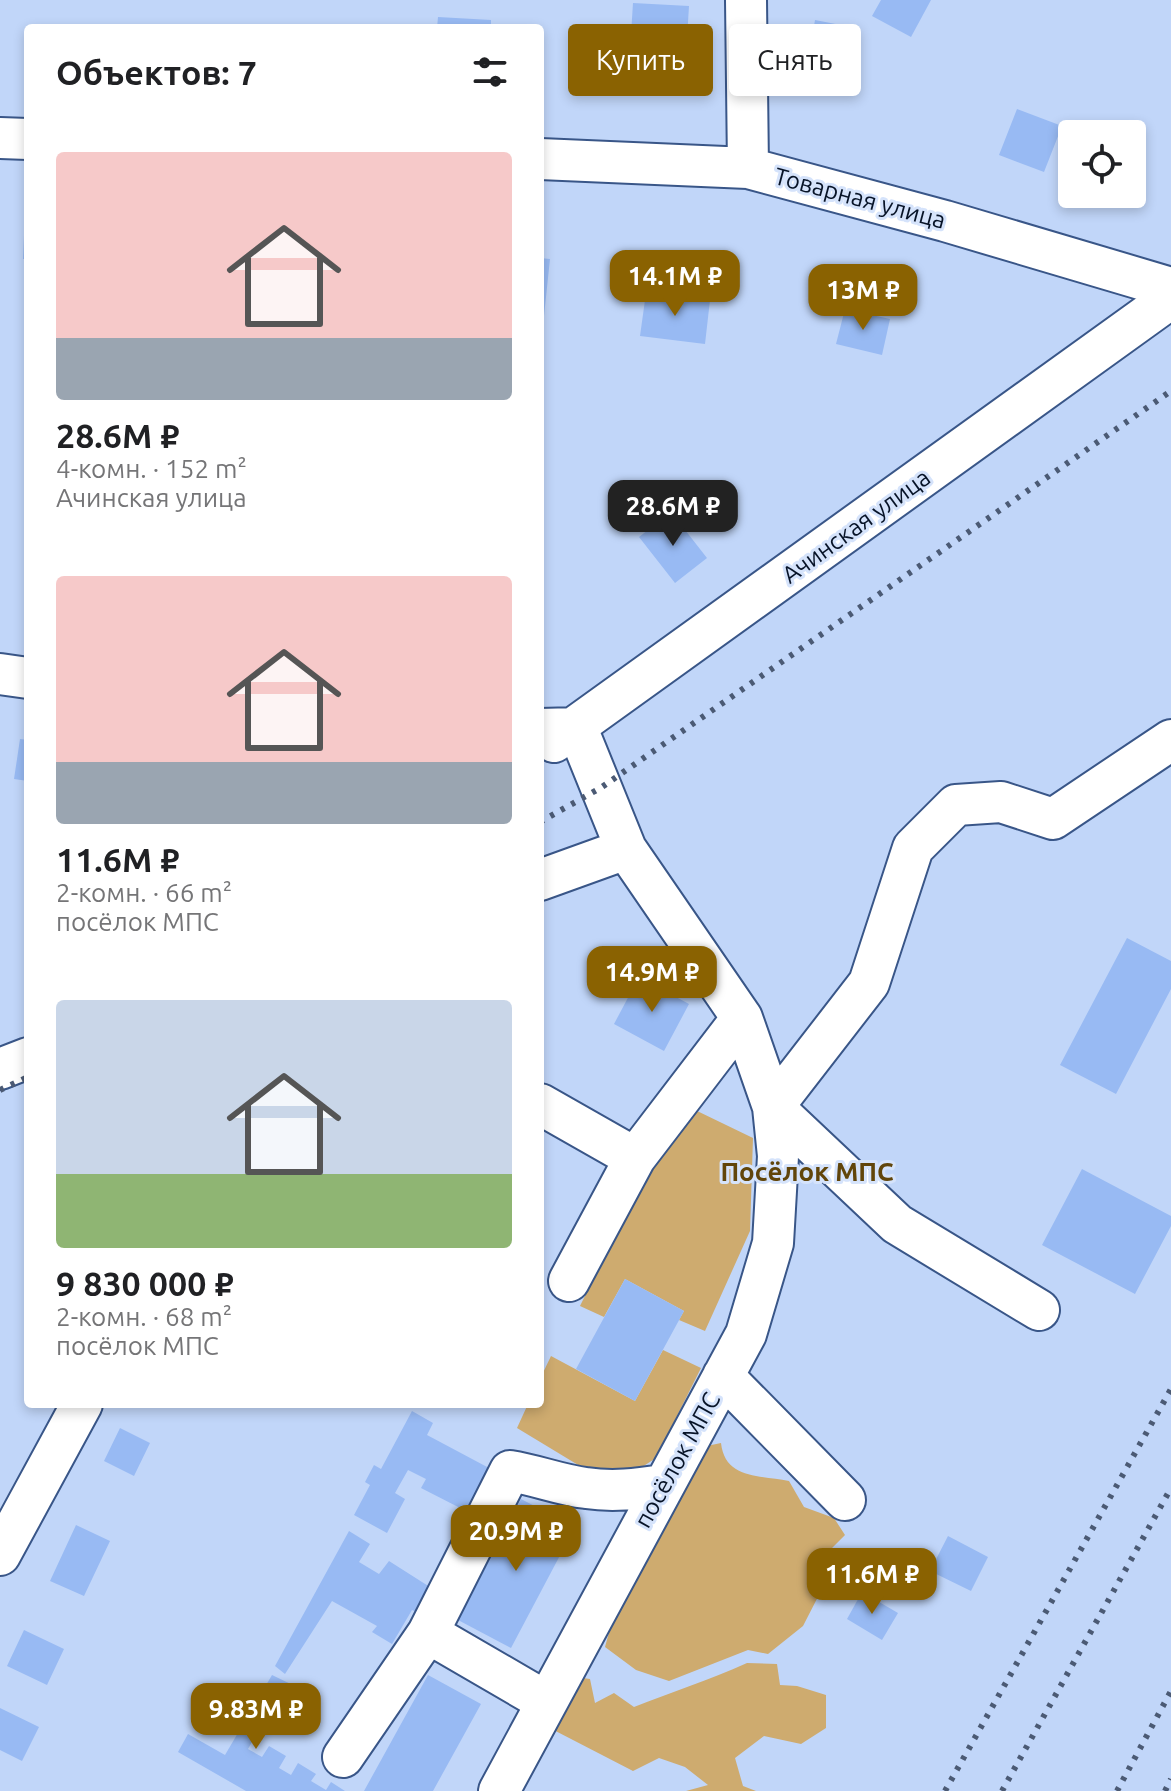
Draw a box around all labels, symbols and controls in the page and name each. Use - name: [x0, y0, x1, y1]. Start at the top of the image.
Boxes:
- chip: Купить: [568, 24, 713, 96]
- chip: Снять: [729, 24, 861, 96]
- icon: filters: [468, 50, 512, 94]
- text: Объектов: 7: [56, 53, 257, 91]
- map controls: [1058, 120, 1146, 208]
- button: locate: [1058, 120, 1146, 208]
- street label: Товарная улица: [771, 162, 949, 234]
- icon: home: [212, 204, 356, 348]
- pin: 14.1M ₽: [601, 250, 749, 318]
- text: 14.1M ₽: [628, 261, 722, 290]
- pin: 13M ₽: [807, 264, 919, 332]
- text: 13M ₽: [826, 275, 900, 304]
- text: 28.6M ₽: [56, 416, 179, 454]
- text: 4-комн. · 152 m²: [56, 454, 247, 483]
- street label: Ачинская улица: [777, 463, 935, 589]
- pin: 28.6M ₽: [599, 480, 747, 548]
- text: Ачинская улица: [56, 483, 247, 512]
- text: 28.6M ₽: [626, 491, 720, 520]
- icon: home: [212, 628, 356, 772]
- text: 11.6M ₽: [56, 840, 179, 878]
- text: 2-комн. · 66 m²: [56, 878, 232, 907]
- text: посёлок МПС: [56, 907, 219, 936]
- pin: 14.9M ₽: [578, 946, 726, 1014]
- text: 14.9M ₽: [605, 957, 699, 986]
- icon: home: [212, 1052, 356, 1196]
- district label: Посёлок МПС: [720, 1157, 894, 1186]
- text: 9 830 000 ₽: [56, 1264, 234, 1302]
- text: 2-комн. · 68 m²: [56, 1302, 232, 1331]
- text: посёлок МПС: [56, 1331, 219, 1360]
- street label: посёлок МПС: [629, 1387, 725, 1532]
- pin: 20.9M ₽: [442, 1505, 590, 1573]
- text: 20.9M ₽: [469, 1516, 563, 1545]
- pin: 11.6M ₽: [798, 1548, 946, 1616]
- text: 11.6M ₽: [825, 1559, 919, 1588]
- pin: 9.83M ₽: [182, 1683, 330, 1751]
- text: 9.83M ₽: [209, 1694, 303, 1723]

